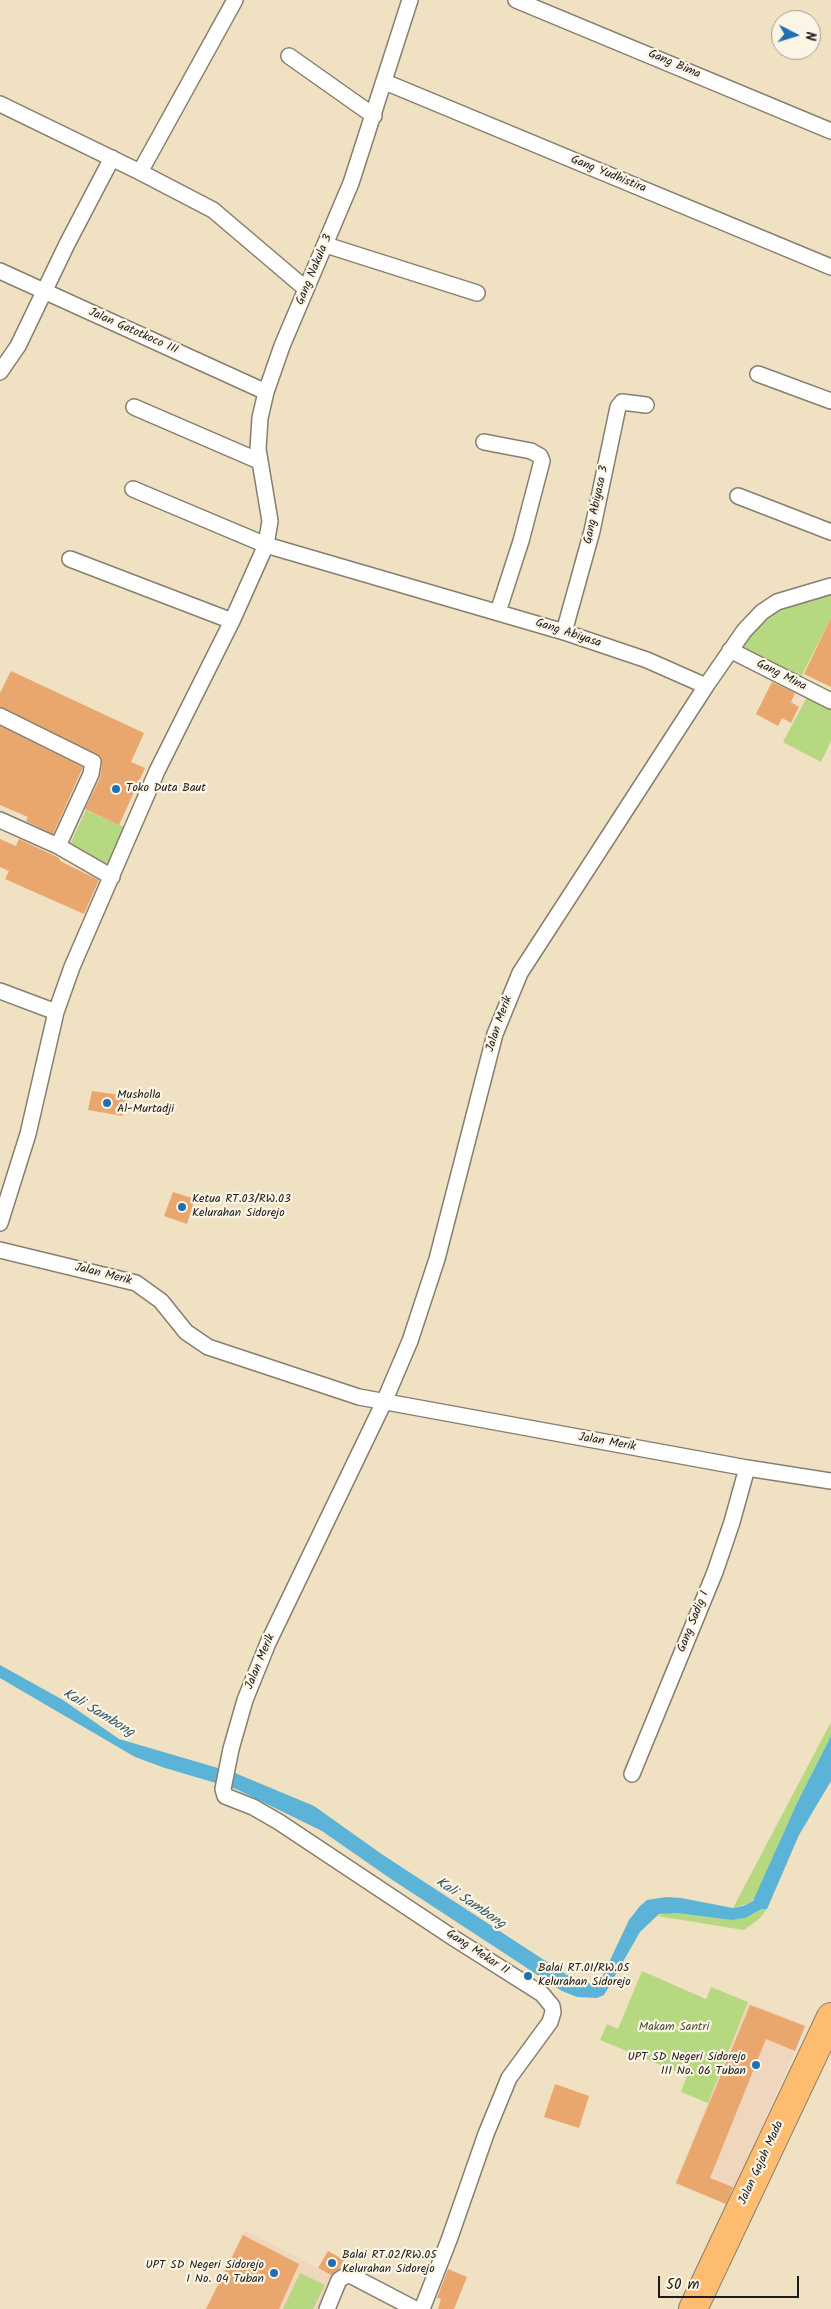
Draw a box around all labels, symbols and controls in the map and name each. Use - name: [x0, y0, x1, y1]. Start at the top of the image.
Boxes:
- north arrow: [771, 10, 821, 60]
- text: N: [799, 31, 821, 42]
- street label: Gang Bima: [646, 48, 702, 82]
- street label: Gang Yudhistira: [568, 153, 648, 197]
- street label: Gang Nakula 3: [294, 233, 336, 307]
- street label: Jalan Gatotkoco III: [86, 306, 180, 358]
- street label: Gang Abiyasa 3: [582, 464, 612, 546]
- street label: Gang Abiyasa: [533, 617, 603, 651]
- street label: Gang Mina: [754, 657, 808, 695]
- place label: Toko Duta Baut: [126, 782, 206, 796]
- marker: Toko Duta Baut: [110, 783, 122, 795]
- street label: Jalan Merik: [484, 994, 516, 1054]
- place label: Musholla Al-Murtadji: [117, 1089, 174, 1117]
- marker: Musholla Al-Murtadji: [101, 1097, 113, 1109]
- place label: Ketua RT.03/RW.03 Kelurahan Sidorejo: [192, 1193, 291, 1221]
- marker: Ketua RT.03/RW.03 Kelurahan Sidorejo: [176, 1201, 188, 1213]
- street label: Jalan Merik: [73, 1261, 133, 1289]
- street label: Jalan Merik: [577, 1431, 637, 1455]
- street label: Gang Sadig I: [675, 1589, 713, 1655]
- street label: Jalan Merik: [243, 1632, 279, 1692]
- water label: Kali Sambong: [59, 1686, 137, 1742]
- water label: Kali Sambong: [432, 1875, 508, 1933]
- street label: Gang Mekar II: [443, 1927, 511, 1979]
- place label: Balai RT.01/RW.05 Kelurahan Sidorejo: [538, 1962, 631, 1990]
- marker: Balai RT.01/RW.05 Kelurahan Sidorejo: [522, 1970, 534, 1982]
- park label: Makam Santri: [639, 2021, 709, 2035]
- place label: UPT SD Negeri Sidorejo III No. 06 Tuban: [627, 2051, 746, 2079]
- marker: UPT SD Negeri Sidorejo III No. 06 Tuban: [750, 2059, 762, 2071]
- street label: Jalan Gajah Mada: [736, 2119, 788, 2207]
- place label: Balai RT.02/RW.05 Kelurahan Sidorejo: [342, 2249, 437, 2277]
- marker: Balai RT.02/RW.05 Kelurahan Sidorejo: [326, 2257, 338, 2269]
- place label: UPT SD Negeri Sidorejo I No. 04 Tuban: [145, 2259, 264, 2287]
- scale bar: [661, 2266, 802, 2298]
- marker: UPT SD Negeri Sidorejo I No. 04 Tuban: [268, 2267, 280, 2279]
- text: 50 m: [666, 2273, 700, 2297]

